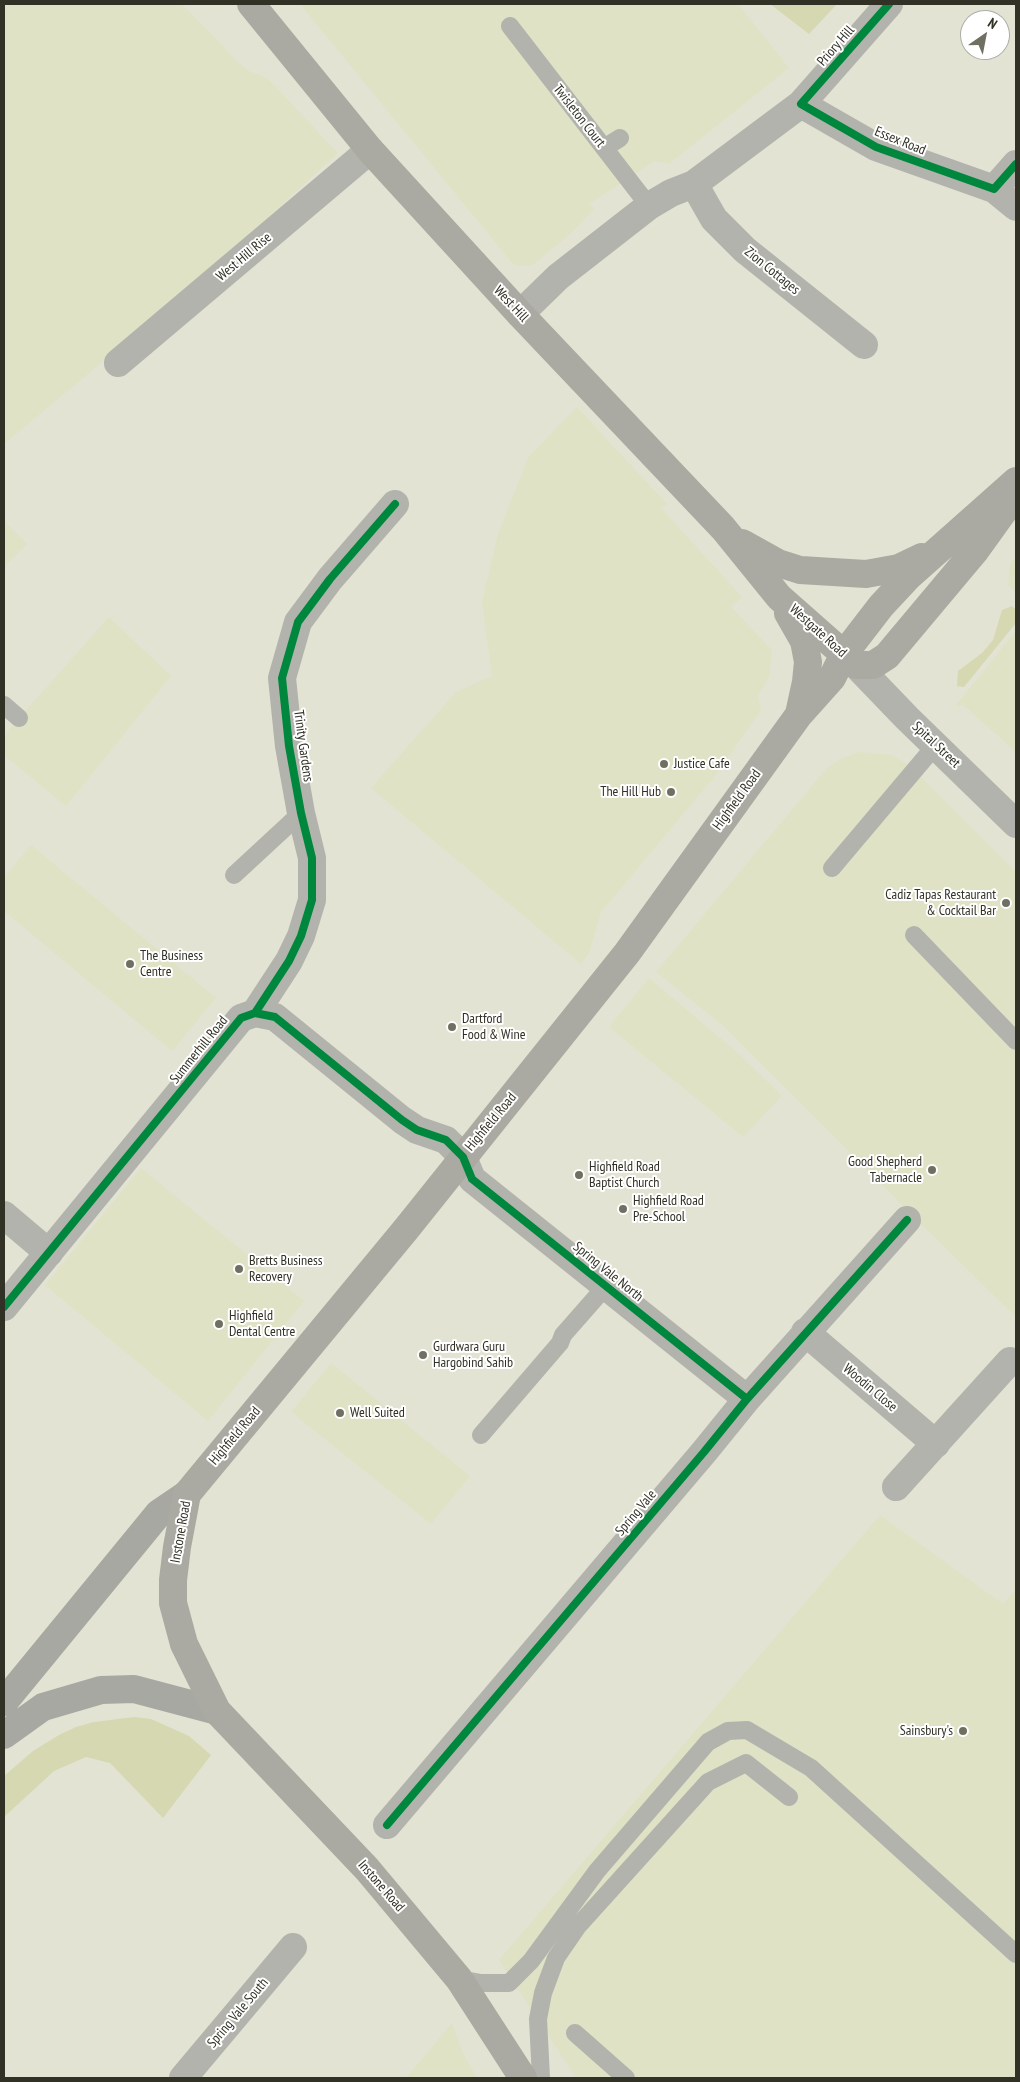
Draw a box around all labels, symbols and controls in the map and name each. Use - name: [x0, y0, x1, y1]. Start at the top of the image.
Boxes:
- north arrow: [960, 10, 1010, 60]
- text: N: [985, 14, 1001, 33]
- street label: Priory Hill: [814, 22, 858, 70]
- street label: Twisleton Court: [549, 81, 609, 151]
- street label: Essex Road: [872, 123, 928, 159]
- street label: West Hill Rise: [213, 229, 275, 285]
- street label: Zion Cottages: [741, 244, 803, 298]
- street label: West Hill: [490, 282, 532, 326]
- street label: Westgate Road: [786, 601, 850, 661]
- street label: Trinity Gardens: [290, 709, 316, 783]
- street label: Spital Street: [908, 718, 964, 772]
- place label: Justice Cafe: [674, 756, 730, 772]
- marker: Justice Cafe: [658, 758, 670, 770]
- street label: Highfield Road: [709, 766, 765, 834]
- place label: The Hill Hub: [600, 784, 661, 800]
- marker: The Hill Hub: [665, 786, 677, 798]
- place label: Cadiz Tapas Restaurant & Cocktail Bar: [885, 887, 996, 920]
- marker: Cadiz Tapas Restaurant & Cocktail Bar: [1000, 897, 1012, 909]
- place label: The Business Centre: [140, 948, 203, 980]
- marker: The Business Centre: [124, 958, 136, 970]
- place label: Dartford Food & Wine: [462, 1011, 525, 1044]
- street label: Summerhill Road: [167, 1013, 231, 1087]
- marker: Dartford Food & Wine: [446, 1021, 458, 1033]
- street label: Highfield Road: [462, 1089, 520, 1155]
- place label: Good Shepherd Tabernacle: [848, 1154, 922, 1186]
- place label: Highfield Road Baptist Church: [589, 1159, 660, 1192]
- marker: Good Shepherd Tabernacle: [926, 1164, 938, 1176]
- marker: Highfield Road Baptist Church: [573, 1169, 585, 1181]
- place label: Highfield Road Pre-School: [633, 1193, 704, 1226]
- marker: Highfield Road Pre-School: [617, 1203, 629, 1215]
- street label: Spring Vale North: [570, 1239, 646, 1305]
- place label: Bretts Business Recovery: [249, 1253, 322, 1285]
- marker: Bretts Business Recovery: [233, 1263, 245, 1275]
- place label: Highfield Dental Centre: [229, 1308, 295, 1340]
- marker: Highfield Dental Centre: [213, 1318, 225, 1330]
- place label: Gurdwara Guru Hargobind Sahib: [433, 1339, 513, 1371]
- marker: Gurdwara Guru Hargobind Sahib: [417, 1349, 429, 1361]
- street label: Woodin Close: [840, 1361, 900, 1415]
- street label: Highfield Road: [206, 1403, 264, 1469]
- place label: Well Suited: [350, 1405, 405, 1421]
- marker: Well Suited: [334, 1407, 346, 1419]
- street label: Spring Vale: [612, 1487, 660, 1539]
- street label: Instone Road: [167, 1500, 195, 1564]
- place label: Sainsbury's: [900, 1723, 953, 1739]
- marker: Sainsbury's: [957, 1725, 969, 1737]
- street label: Instone Road: [354, 1857, 408, 1915]
- street label: Spring Vale South: [204, 1975, 272, 2051]

